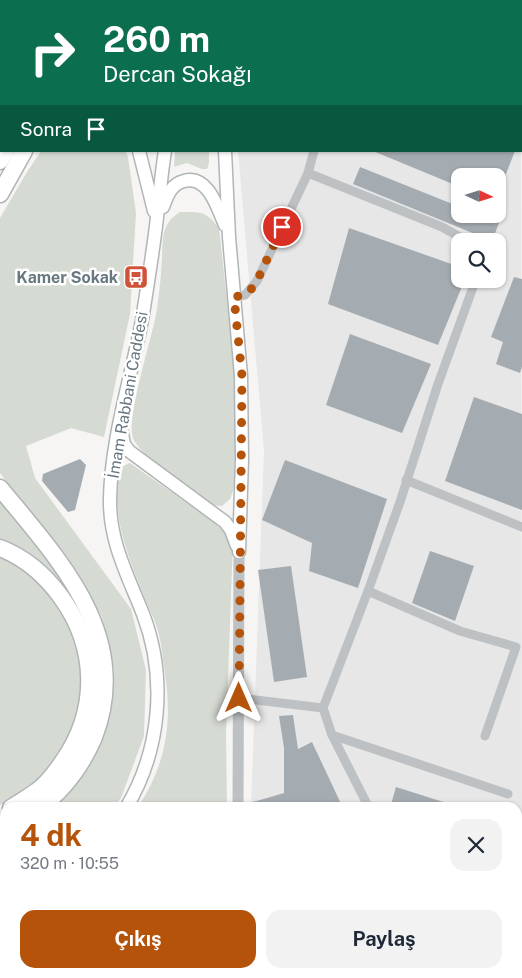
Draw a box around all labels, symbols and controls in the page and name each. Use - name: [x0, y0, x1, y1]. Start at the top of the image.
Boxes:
- text: 260 m: [103, 19, 210, 60]
- icon: right: [20, 20, 85, 85]
- text: Dercan Sokağı: [103, 61, 252, 87]
- icon: arrive: [82, 115, 110, 143]
- text: Sonra: [20, 118, 72, 140]
- north arrow: [451, 168, 506, 222]
- map controls: [451, 168, 506, 288]
- pin: [261, 206, 303, 248]
- icon: arrive: [268, 213, 296, 241]
- button: search: [451, 233, 506, 288]
- bus stop icon: Kamer Sokak: [123, 264, 149, 290]
- place label: Kamer Sokak: [16, 268, 118, 287]
- street label: İmam Rabbani Caddesi: [102, 310, 152, 480]
- position arrow: [212, 671, 264, 723]
- text: 4 dk: [20, 817, 82, 853]
- button: close: [450, 819, 502, 871]
- text: 320 m · 10:55: [20, 854, 119, 873]
- button: Çıkış: [20, 910, 256, 968]
- button: Paylaş: [266, 910, 502, 968]

